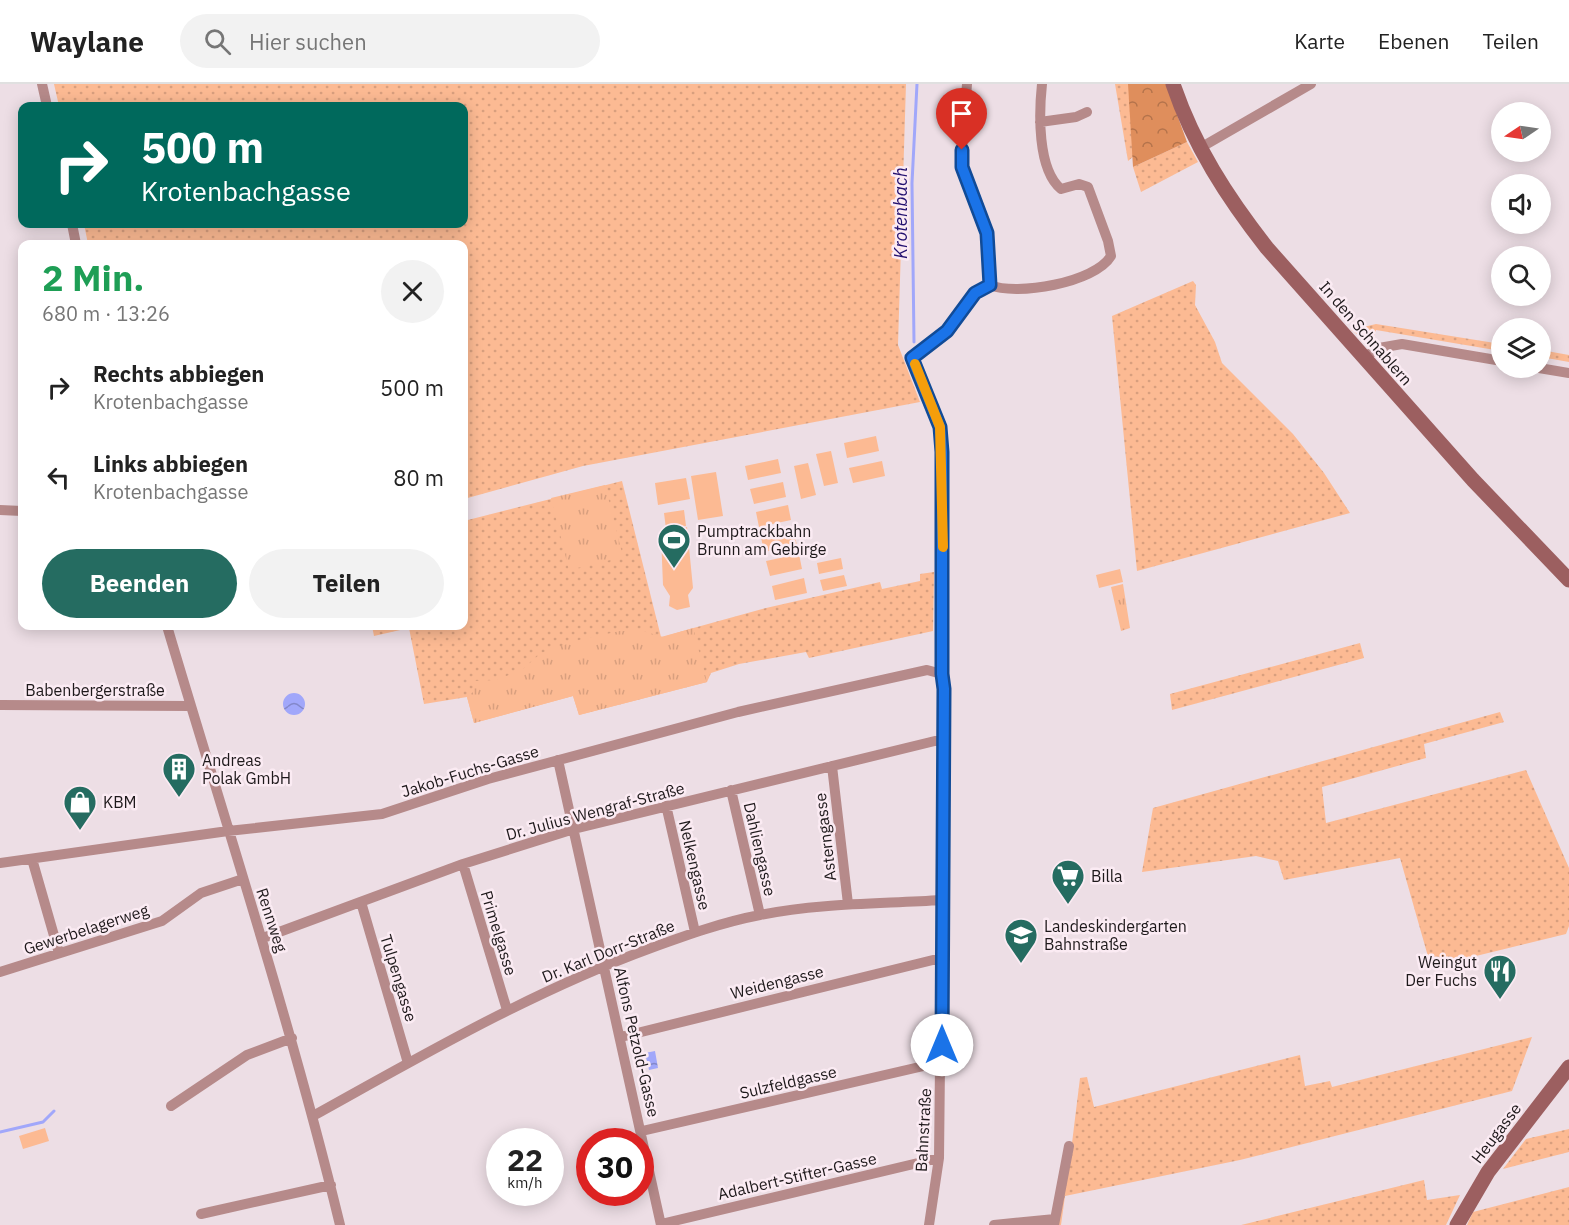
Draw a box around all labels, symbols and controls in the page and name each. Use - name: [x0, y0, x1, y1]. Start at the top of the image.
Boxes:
- search box: [180, 14, 600, 68]
- text: Waylane: [30, 23, 144, 60]
- icon: search: [201, 25, 234, 58]
- text: Hier suchen: [249, 27, 367, 56]
- text: Karte: [1294, 27, 1345, 55]
- text: Ebenen: [1378, 27, 1449, 55]
- text: Teilen: [1482, 27, 1539, 55]
- pin: [936, 88, 987, 150]
- icon: arrive: [945, 97, 978, 130]
- north arrow: [1491, 102, 1551, 162]
- map controls: [1491, 102, 1551, 378]
- text: 500 m: [141, 120, 264, 175]
- icon: right: [42, 126, 120, 204]
- water label: Krotenbach: [889, 167, 912, 259]
- text: Krotenbachgasse: [141, 173, 351, 208]
- button: sound: [1491, 174, 1551, 234]
- button: search: [1491, 246, 1551, 306]
- text: 2 Min.: [42, 254, 145, 301]
- button: close: [381, 260, 444, 323]
- street label: In den Schnablern: [1315, 277, 1417, 389]
- text: 680 m · 13:26: [42, 300, 170, 327]
- button: layers: [1491, 318, 1551, 378]
- text: Rechts abbiegen: [93, 359, 264, 388]
- icon: right: [42, 371, 75, 404]
- text: 500 m: [380, 373, 444, 402]
- text: Krotenbachgasse: [93, 388, 248, 415]
- text: Links abbiegen: [93, 449, 248, 478]
- icon: left: [42, 461, 75, 494]
- text: 80 m: [393, 463, 444, 492]
- text: Krotenbachgasse: [93, 478, 248, 505]
- place label: Pumptrackbahn Brunn am Gebirge: [697, 521, 827, 559]
- sports icon: Pumptrackbahn Brunn am Gebirge: [656, 522, 692, 569]
- button: Beenden: [42, 549, 237, 618]
- button: Teilen: [249, 549, 444, 618]
- street label: Babenbergerstraße: [25, 680, 165, 700]
- street label: Jakob-Fuchs-Gasse: [399, 741, 541, 801]
- place label: Andreas Polak GmbH: [202, 750, 291, 788]
- building icon: Andreas Polak GmbH: [161, 751, 197, 798]
- street label: Dr. Julius Wengraf-Straße: [504, 777, 687, 844]
- shop icon: KBM: [62, 784, 98, 831]
- place label: KBM: [103, 792, 137, 812]
- street label: Asterngasse: [810, 792, 840, 882]
- street label: Dahliengasse: [739, 800, 781, 898]
- street label: Nelkengasse: [675, 818, 715, 912]
- supermarket icon: Billa: [1050, 858, 1086, 905]
- place label: Billa: [1091, 866, 1123, 886]
- street label: Rennweg: [252, 885, 292, 955]
- street label: Primelgasse: [477, 888, 521, 978]
- street label: Gewerbelagerweg: [21, 899, 152, 959]
- street label: Dr. Karl Dorr-Straße: [539, 915, 677, 987]
- place label: Landeskindergarten Bahnstraße: [1044, 916, 1187, 954]
- school or university icon: Landeskindergarten Bahnstraße: [1003, 917, 1039, 964]
- street label: Tulpengasse: [376, 932, 422, 1024]
- place label: Weingut Der Fuchs: [1405, 952, 1477, 990]
- restaurant icon: Weingut Der Fuchs: [1482, 953, 1518, 1000]
- street label: Weidengasse: [728, 961, 826, 1003]
- street label: Alfons Petzold-Gasse: [610, 965, 664, 1119]
- position arrow: [910, 1013, 974, 1077]
- street label: Sulzfeldgasse: [738, 1061, 839, 1103]
- street label: Bahnstraße: [911, 1087, 935, 1172]
- street label: Heugasse: [1467, 1099, 1525, 1167]
- speed limit sign: 30: [576, 1128, 654, 1206]
- text: 22: [507, 1140, 543, 1179]
- street label: Adalbert-Stifter-Gasse: [716, 1148, 879, 1204]
- text: km/h: [507, 1173, 543, 1192]

